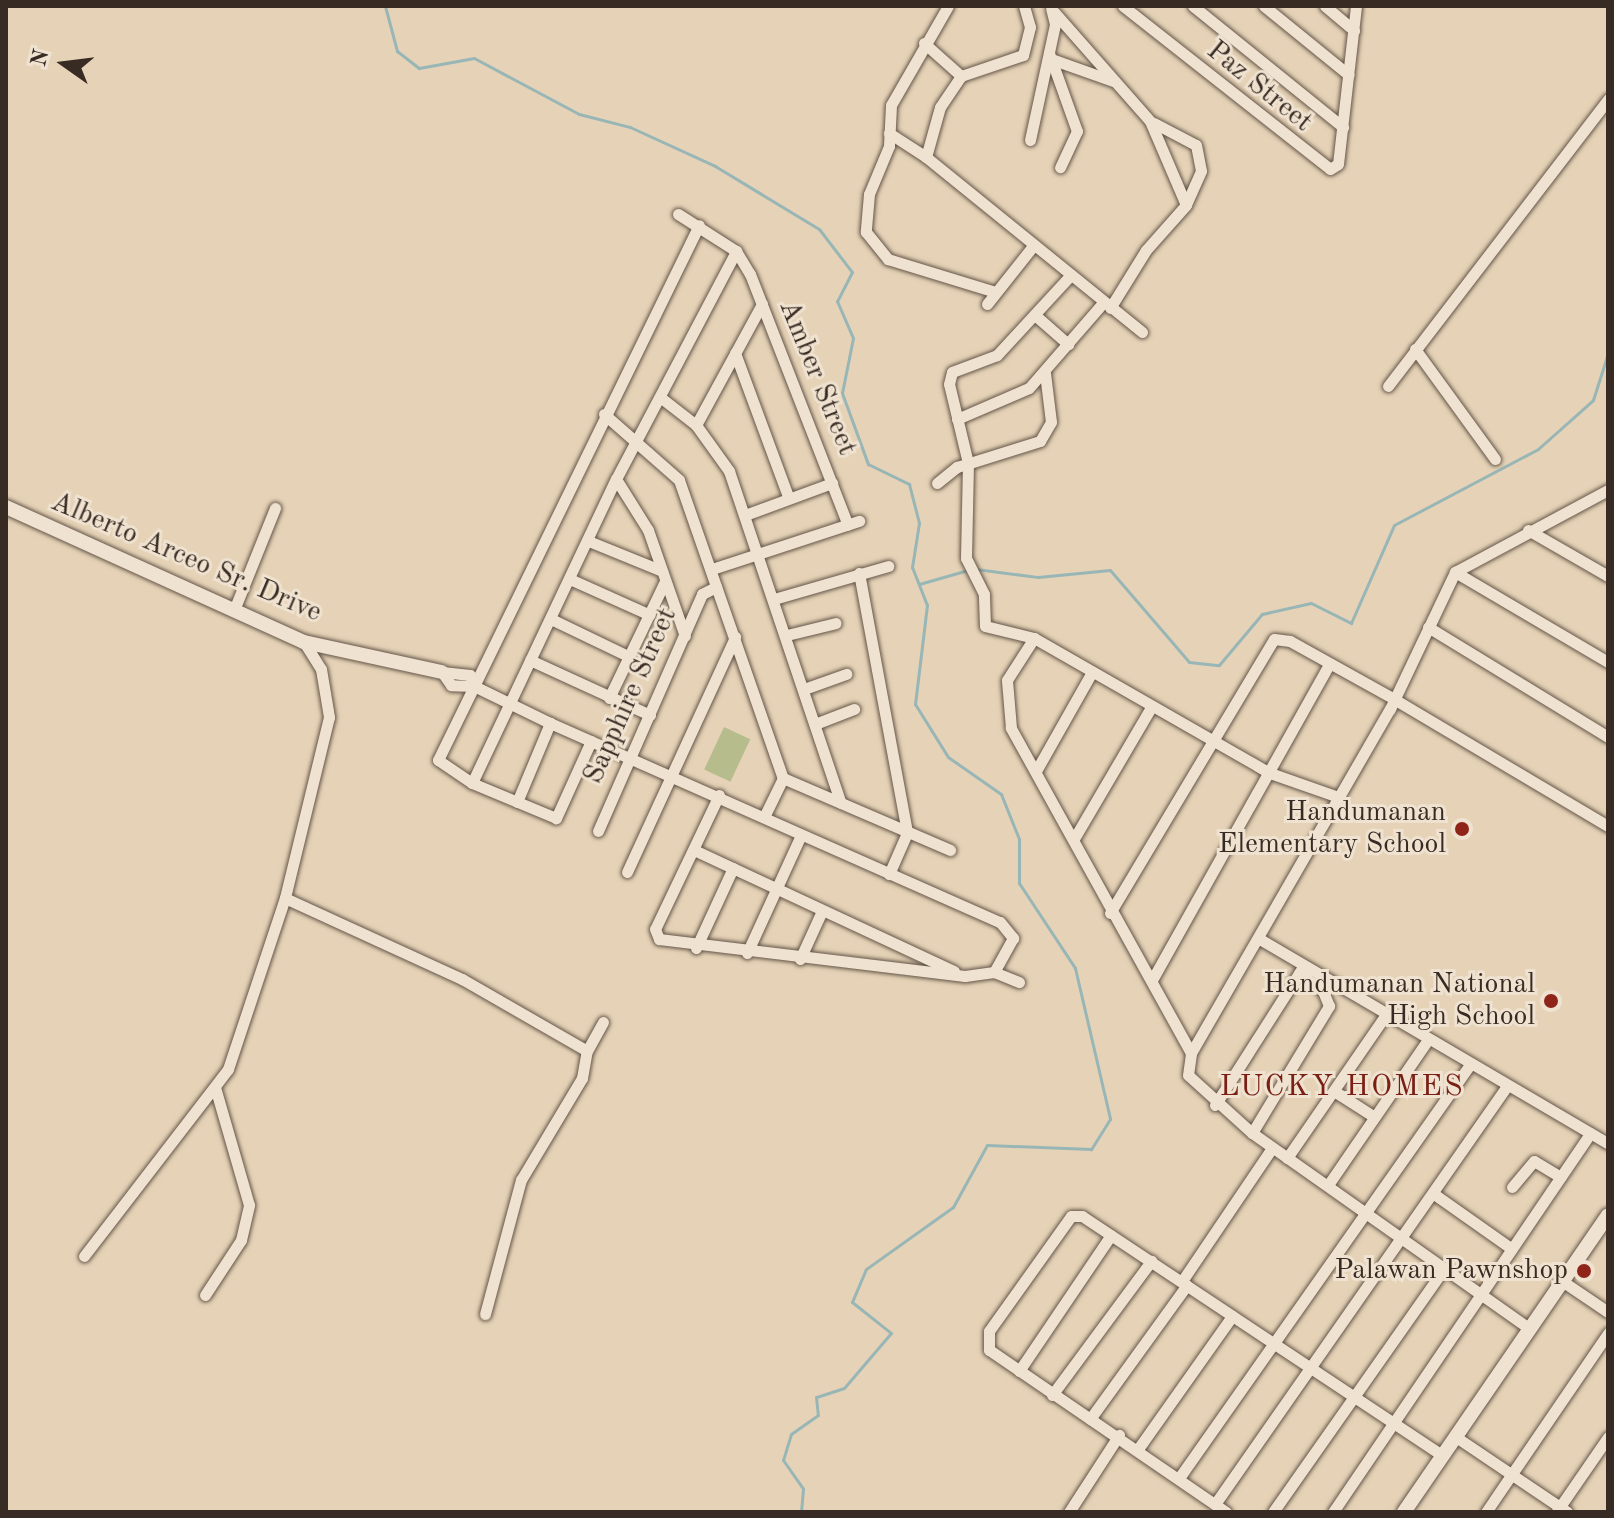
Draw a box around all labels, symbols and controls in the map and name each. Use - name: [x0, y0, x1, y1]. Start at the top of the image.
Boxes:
- north arrow: [24, 24, 104, 104]
- street label: Paz Street: [1199, 34, 1319, 140]
- text: N: [28, 47, 53, 69]
- street label: Amber Street: [771, 296, 863, 460]
- street label: Alberto Arceo Sr. Drive: [46, 486, 326, 630]
- street label: Sapphire Street: [577, 603, 685, 789]
- place label: Handumanan Elementary School: [1218, 796, 1446, 862]
- marker: Handumanan Elementary School: [1453, 820, 1471, 838]
- place label: Handumanan National High School: [1263, 968, 1535, 1034]
- marker: Handumanan National High School: [1542, 992, 1560, 1010]
- district label: LUCKY HOMES: [1220, 1069, 1464, 1105]
- place label: Palawan Pawnshop: [1334, 1254, 1568, 1288]
- marker: Palawan Pawnshop: [1575, 1262, 1593, 1280]

